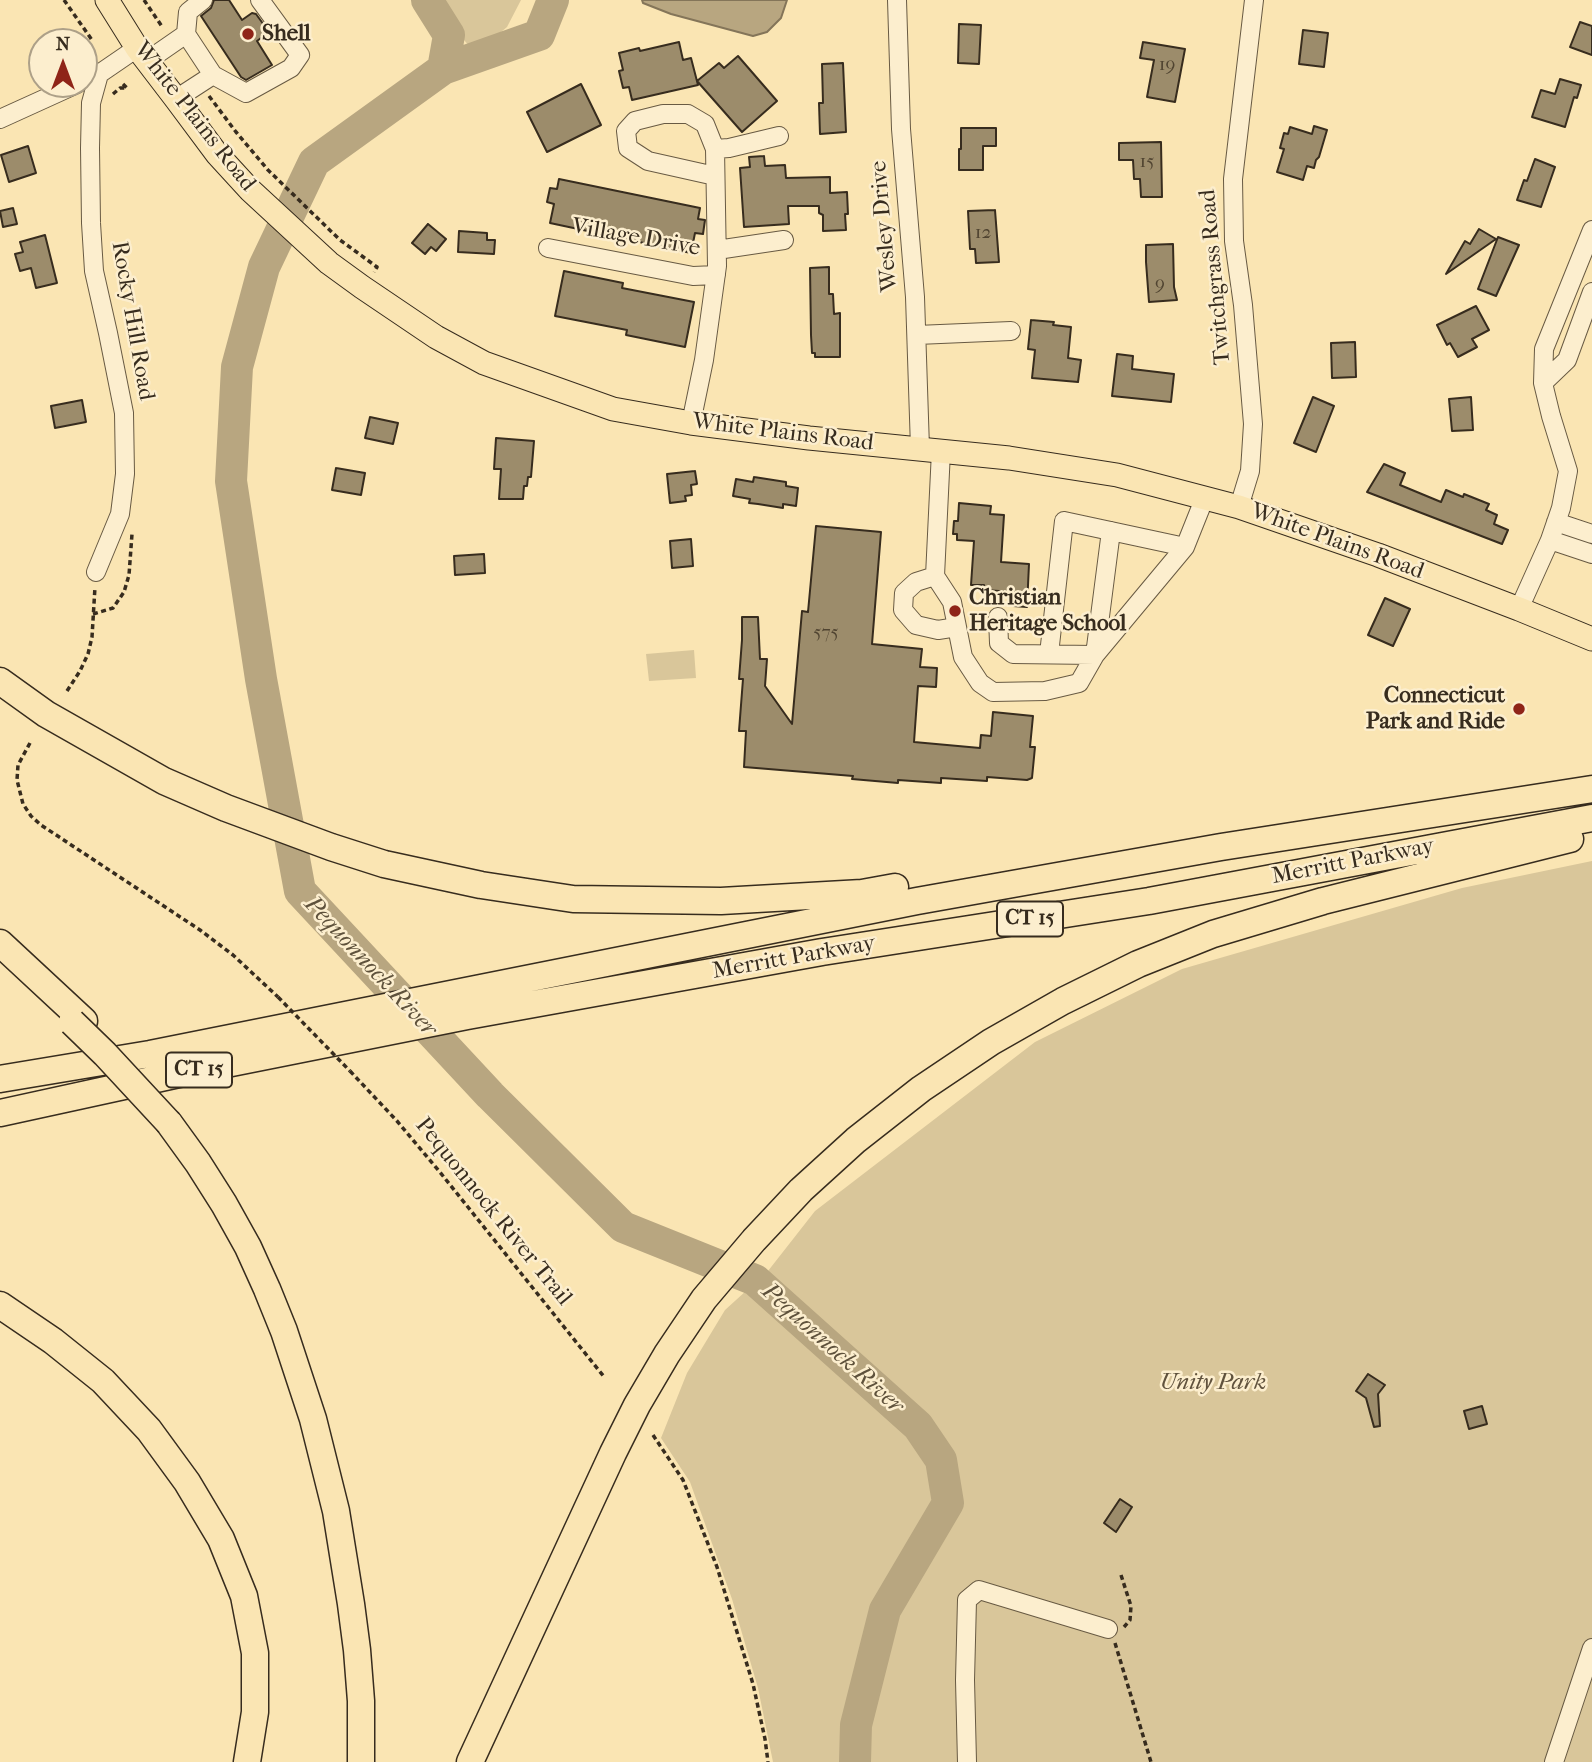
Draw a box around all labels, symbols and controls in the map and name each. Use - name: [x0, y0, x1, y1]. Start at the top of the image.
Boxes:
- place label: Shell: [262, 20, 311, 48]
- marker: Shell: [240, 26, 256, 42]
- north arrow: [28, 28, 98, 98]
- text: N: [56, 33, 70, 55]
- street label: White Plains Road: [127, 37, 261, 197]
- house number: 19: [1159, 54, 1175, 76]
- house number: 15: [1140, 151, 1154, 173]
- street label: Wesley Drive: [866, 159, 904, 293]
- street label: Twitchgrass Road: [1195, 188, 1237, 366]
- street label: Village Drive: [570, 213, 702, 263]
- house number: 12: [975, 222, 991, 244]
- street label: Rocky Hill Road: [104, 239, 160, 403]
- house number: 9: [1155, 273, 1165, 295]
- street label: White Plains Road: [691, 408, 875, 458]
- street label: White Plains Road: [1247, 498, 1427, 586]
- place label: Christian Heritage School: [969, 584, 1126, 638]
- marker: Christian Heritage School: [947, 603, 963, 619]
- house number: 575: [813, 622, 839, 644]
- place label: Connecticut Park and Ride: [1366, 682, 1505, 736]
- marker: Connecticut Park and Ride: [1511, 701, 1527, 717]
- street label: Merritt Parkway: [1269, 833, 1437, 891]
- water label: Pequonnock River: [298, 891, 442, 1043]
- road number: CT 15: [997, 902, 1063, 936]
- street label: Merritt Parkway: [710, 930, 878, 986]
- road number: CT 15: [166, 1052, 232, 1088]
- street label: Pequonnock River Trail: [409, 1112, 577, 1312]
- water label: Pequonnock River: [755, 1278, 909, 1420]
- park label: Unity Park: [1160, 1369, 1266, 1397]

